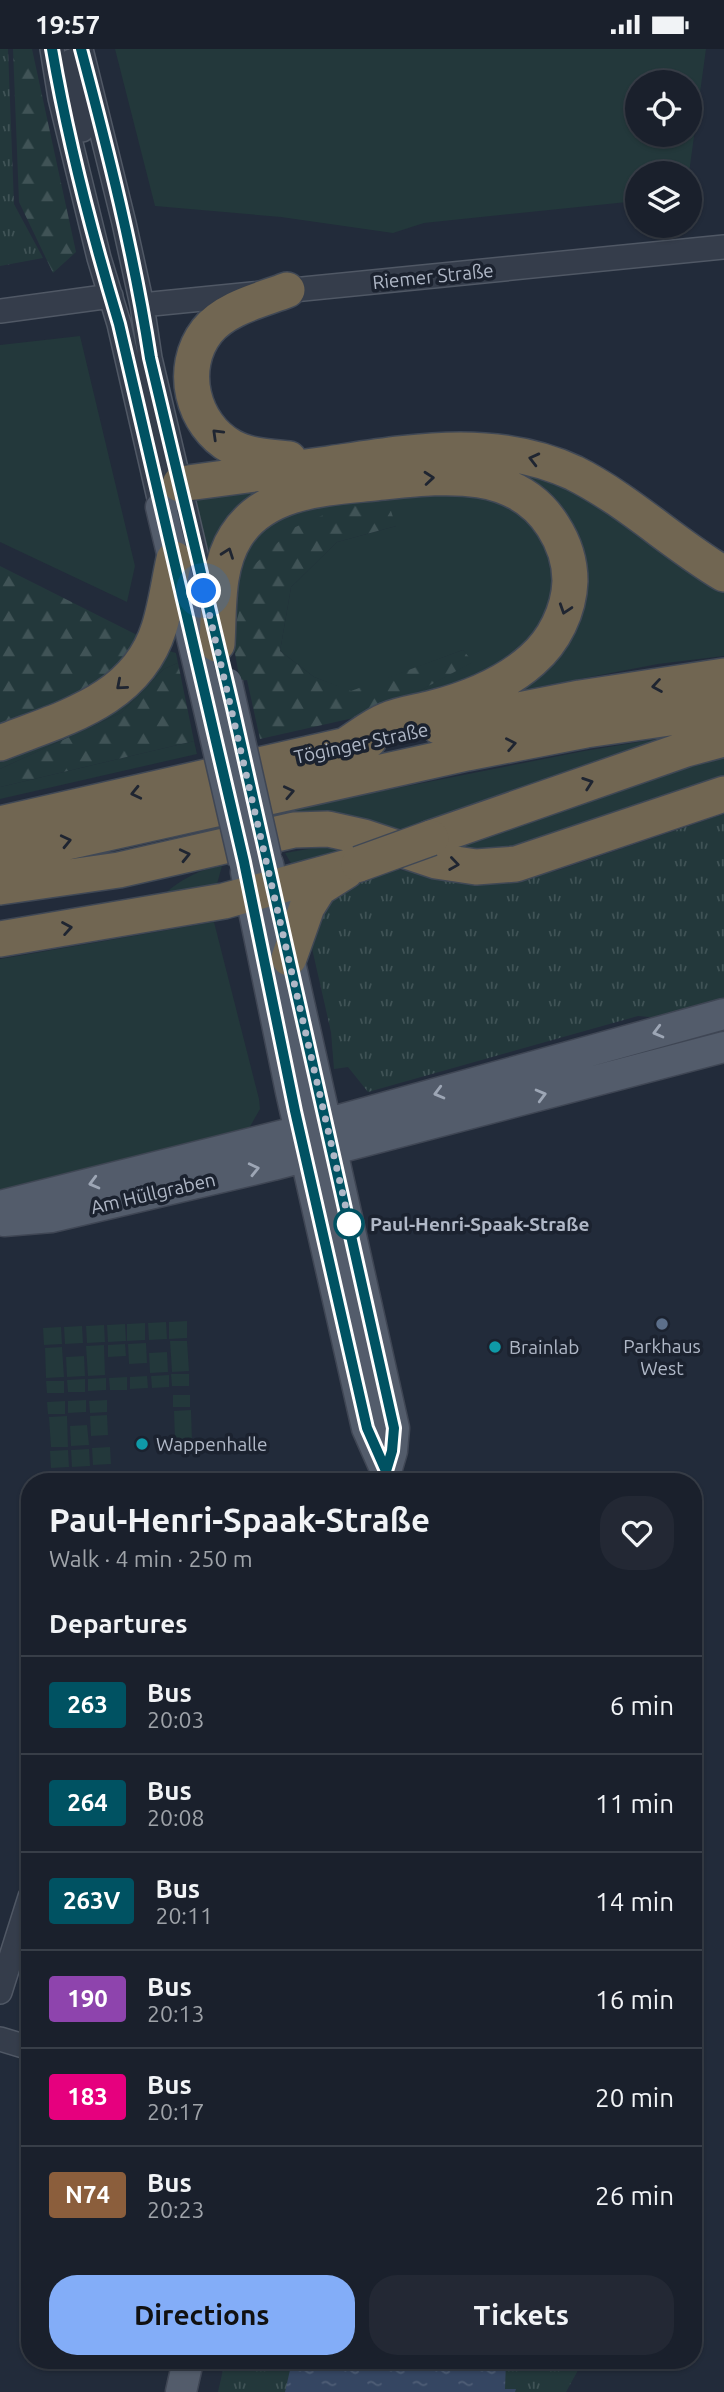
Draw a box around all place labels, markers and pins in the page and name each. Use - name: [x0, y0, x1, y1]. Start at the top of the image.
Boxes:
- marker: Paul-Henri-Spaak-Straße: [334, 1209, 364, 1239]
- place label: Paul-Henri-Spaak-Straße: [370, 1213, 589, 1235]
- marker: Parkhaus West: [654, 1316, 670, 1332]
- place label: Parkhaus West: [623, 1335, 701, 1379]
- place label: Brainlab: [509, 1336, 579, 1358]
- marker: Brainlab: [487, 1339, 503, 1355]
- place label: Wappenhalle: [156, 1433, 268, 1455]
- marker: Wappenhalle: [134, 1436, 150, 1452]

